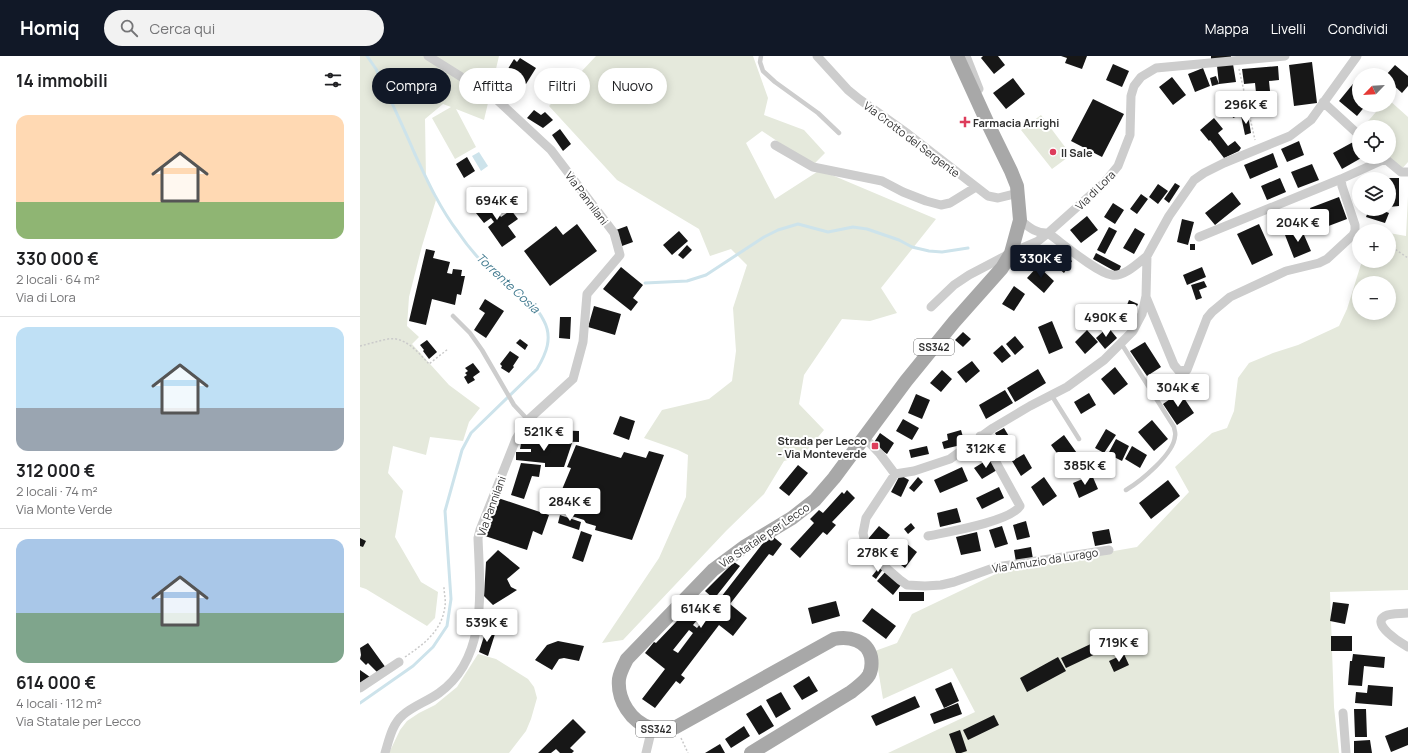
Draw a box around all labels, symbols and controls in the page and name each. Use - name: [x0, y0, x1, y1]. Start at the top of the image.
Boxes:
- search box: [104, 10, 384, 46]
- text: Homiq: [20, 15, 80, 41]
- icon: search: [118, 17, 140, 39]
- text: Cerca qui: [150, 18, 215, 39]
- text: Mappa: [1205, 19, 1249, 38]
- text: Livelli: [1271, 19, 1306, 38]
- text: Condividi: [1328, 19, 1388, 38]
- chip: Compra: [372, 68, 451, 104]
- chip: Affitta: [459, 68, 526, 104]
- chip: Filtri: [534, 68, 590, 104]
- chip: Nuovo: [598, 68, 667, 104]
- north arrow: [1352, 68, 1396, 112]
- map controls: [1352, 68, 1396, 320]
- text: 14 immobili: [16, 69, 108, 92]
- icon: filters: [322, 69, 344, 91]
- pin: 296K €: [1213, 91, 1279, 125]
- text: 296K €: [1224, 95, 1268, 113]
- street label: Via Crotto del Sergente: [861, 98, 964, 181]
- place label: Farmacia Arrighi: [973, 115, 1059, 130]
- marker: Farmacia Arrighi: [960, 117, 970, 127]
- button: locate: [1352, 120, 1396, 164]
- icon: home: [144, 141, 216, 213]
- place label: Il Sale: [1061, 145, 1093, 160]
- marker: Il Sale: [1048, 147, 1058, 157]
- street label: Via di Lora: [1072, 167, 1118, 213]
- street label: Via Pannilani: [562, 168, 612, 228]
- button: layers: [1352, 172, 1396, 216]
- pin: 694K €: [464, 187, 530, 221]
- text: 694K €: [475, 191, 519, 209]
- pin: 204K €: [1265, 209, 1331, 243]
- text: 204K €: [1276, 213, 1320, 231]
- button: +: [1352, 224, 1396, 268]
- pin: 330K €: [1008, 245, 1074, 279]
- text: 330 000 €: [16, 247, 99, 270]
- water label: Torrente Cosia: [473, 249, 544, 318]
- text: 330K €: [1019, 249, 1063, 267]
- text: 2 locali · 64 m²: [16, 270, 100, 288]
- button: −: [1352, 276, 1396, 320]
- text: Via di Lora: [16, 288, 76, 306]
- pin: 490K €: [1073, 304, 1139, 338]
- text: 490K €: [1084, 308, 1128, 326]
- road number: SS342: [914, 339, 954, 355]
- icon: home: [144, 353, 216, 425]
- pin: 304K €: [1145, 374, 1211, 408]
- text: 304K €: [1156, 378, 1200, 396]
- pin: 521K €: [511, 418, 577, 452]
- text: 521K €: [524, 422, 564, 440]
- place label: Strada per Lecco - Via Monteverde: [777, 433, 867, 461]
- pin: 312K €: [953, 435, 1019, 469]
- text: 312K €: [966, 439, 1006, 457]
- marker: Strada per Lecco - Via Monteverde: [870, 441, 880, 451]
- pin: 385K €: [1052, 452, 1118, 486]
- text: 385K €: [1064, 456, 1106, 474]
- text: 312 000 €: [16, 459, 95, 482]
- street label: Via Pannilani: [473, 474, 509, 538]
- text: 2 locali · 74 m²: [16, 482, 98, 500]
- pin: 284K €: [537, 488, 603, 522]
- text: 284K €: [548, 492, 592, 510]
- street label: Via Statale per Lecco: [716, 499, 812, 571]
- text: Via Monte Verde: [16, 500, 112, 518]
- pin: 278K €: [845, 539, 911, 573]
- text: 278K €: [857, 543, 899, 561]
- street label: Via Amuzio da Lurago: [991, 544, 1100, 576]
- icon: home: [144, 565, 216, 637]
- pin: 614K €: [668, 595, 734, 629]
- text: 614K €: [680, 599, 722, 617]
- pin: 539K €: [454, 609, 520, 643]
- text: 539K €: [466, 613, 508, 631]
- pin: 719K €: [1086, 629, 1152, 663]
- text: 719K €: [1099, 633, 1139, 651]
- text: 614 000 €: [16, 671, 96, 694]
- text: 4 locali · 112 m²: [16, 694, 102, 712]
- text: Via Statale per Lecco: [16, 712, 141, 730]
- road number: SS342: [636, 721, 676, 737]

